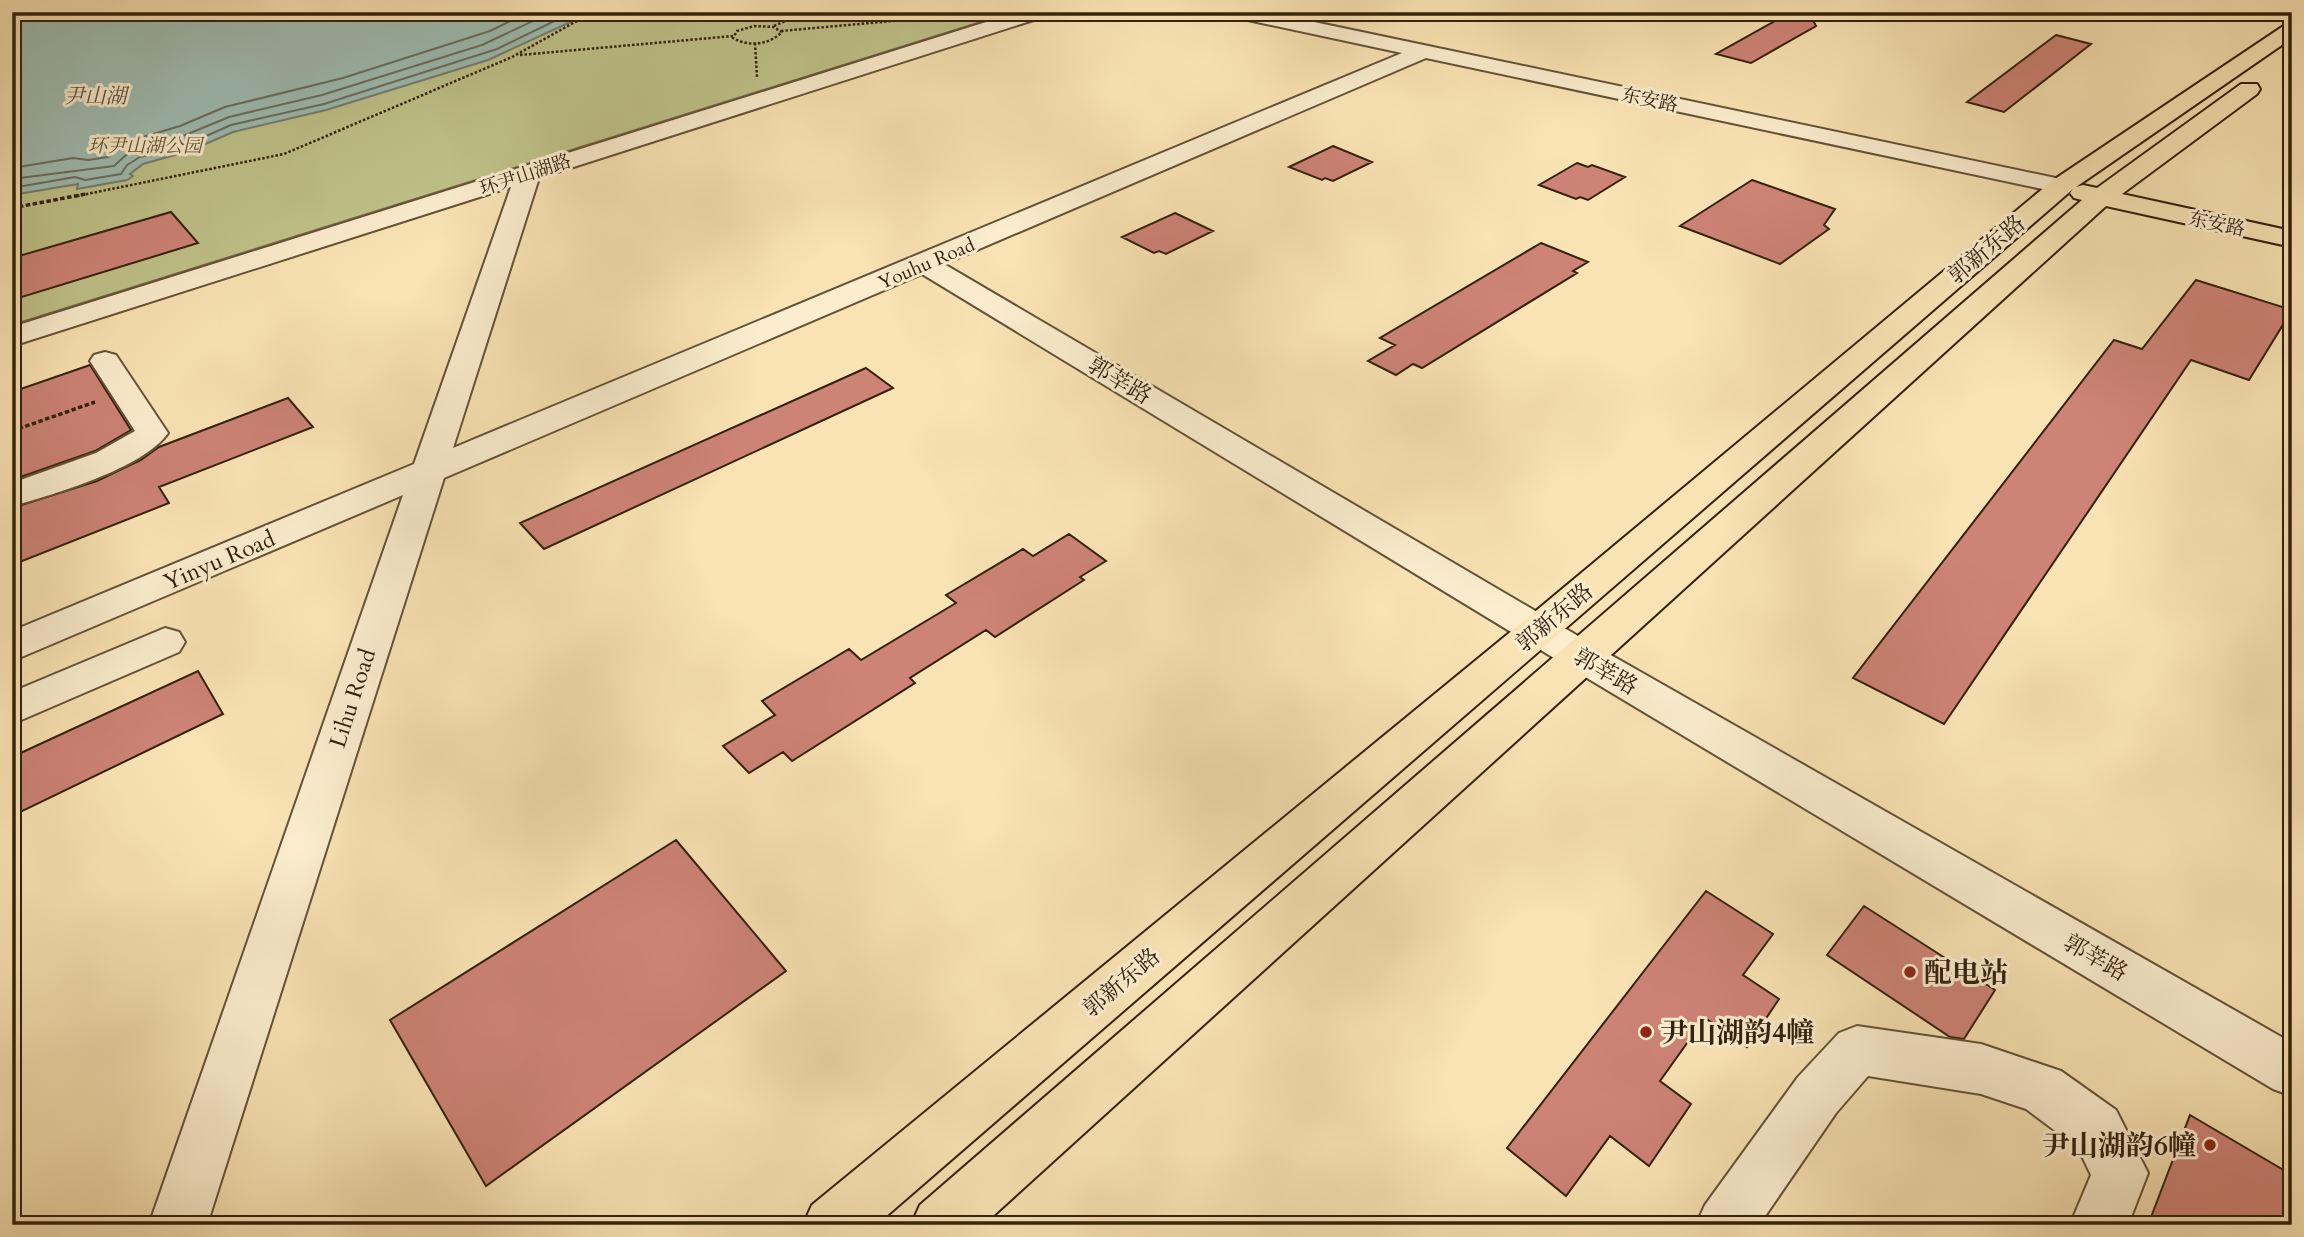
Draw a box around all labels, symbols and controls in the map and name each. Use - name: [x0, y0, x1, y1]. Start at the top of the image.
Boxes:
- street label: 东安路: [1619, 81, 1680, 119]
- water label: 尹山湖: [64, 82, 130, 111]
- park label: 环尹山湖公园: [88, 133, 205, 159]
- street label: 环尹山湖路: [476, 148, 575, 202]
- street label: 东安路: [2186, 205, 2247, 243]
- street label: 郭新东路: [1941, 208, 2032, 291]
- street label: Youhu Road: [874, 232, 979, 296]
- street label: 郭莘路: [1082, 349, 1157, 411]
- street label: Yinyu Road: [159, 523, 280, 598]
- street label: 郭新东路: [1509, 576, 1600, 659]
- street label: 郭莘路: [1568, 641, 1643, 702]
- street label: Lihu Road: [322, 644, 383, 752]
- street label: 郭莘路: [2058, 927, 2133, 988]
- street label: 郭新东路: [1076, 941, 1167, 1024]
- place label: 配电站: [1924, 954, 2008, 992]
- marker: 配电站: [1902, 964, 1918, 980]
- place label: 尹山湖韵4幢: [1660, 1014, 1814, 1052]
- marker: 尹山湖韵4幢: [1638, 1024, 1654, 1040]
- place label: 尹山湖韵6幢: [2042, 1127, 2196, 1165]
- marker: 尹山湖韵6幢: [2202, 1137, 2218, 1153]

